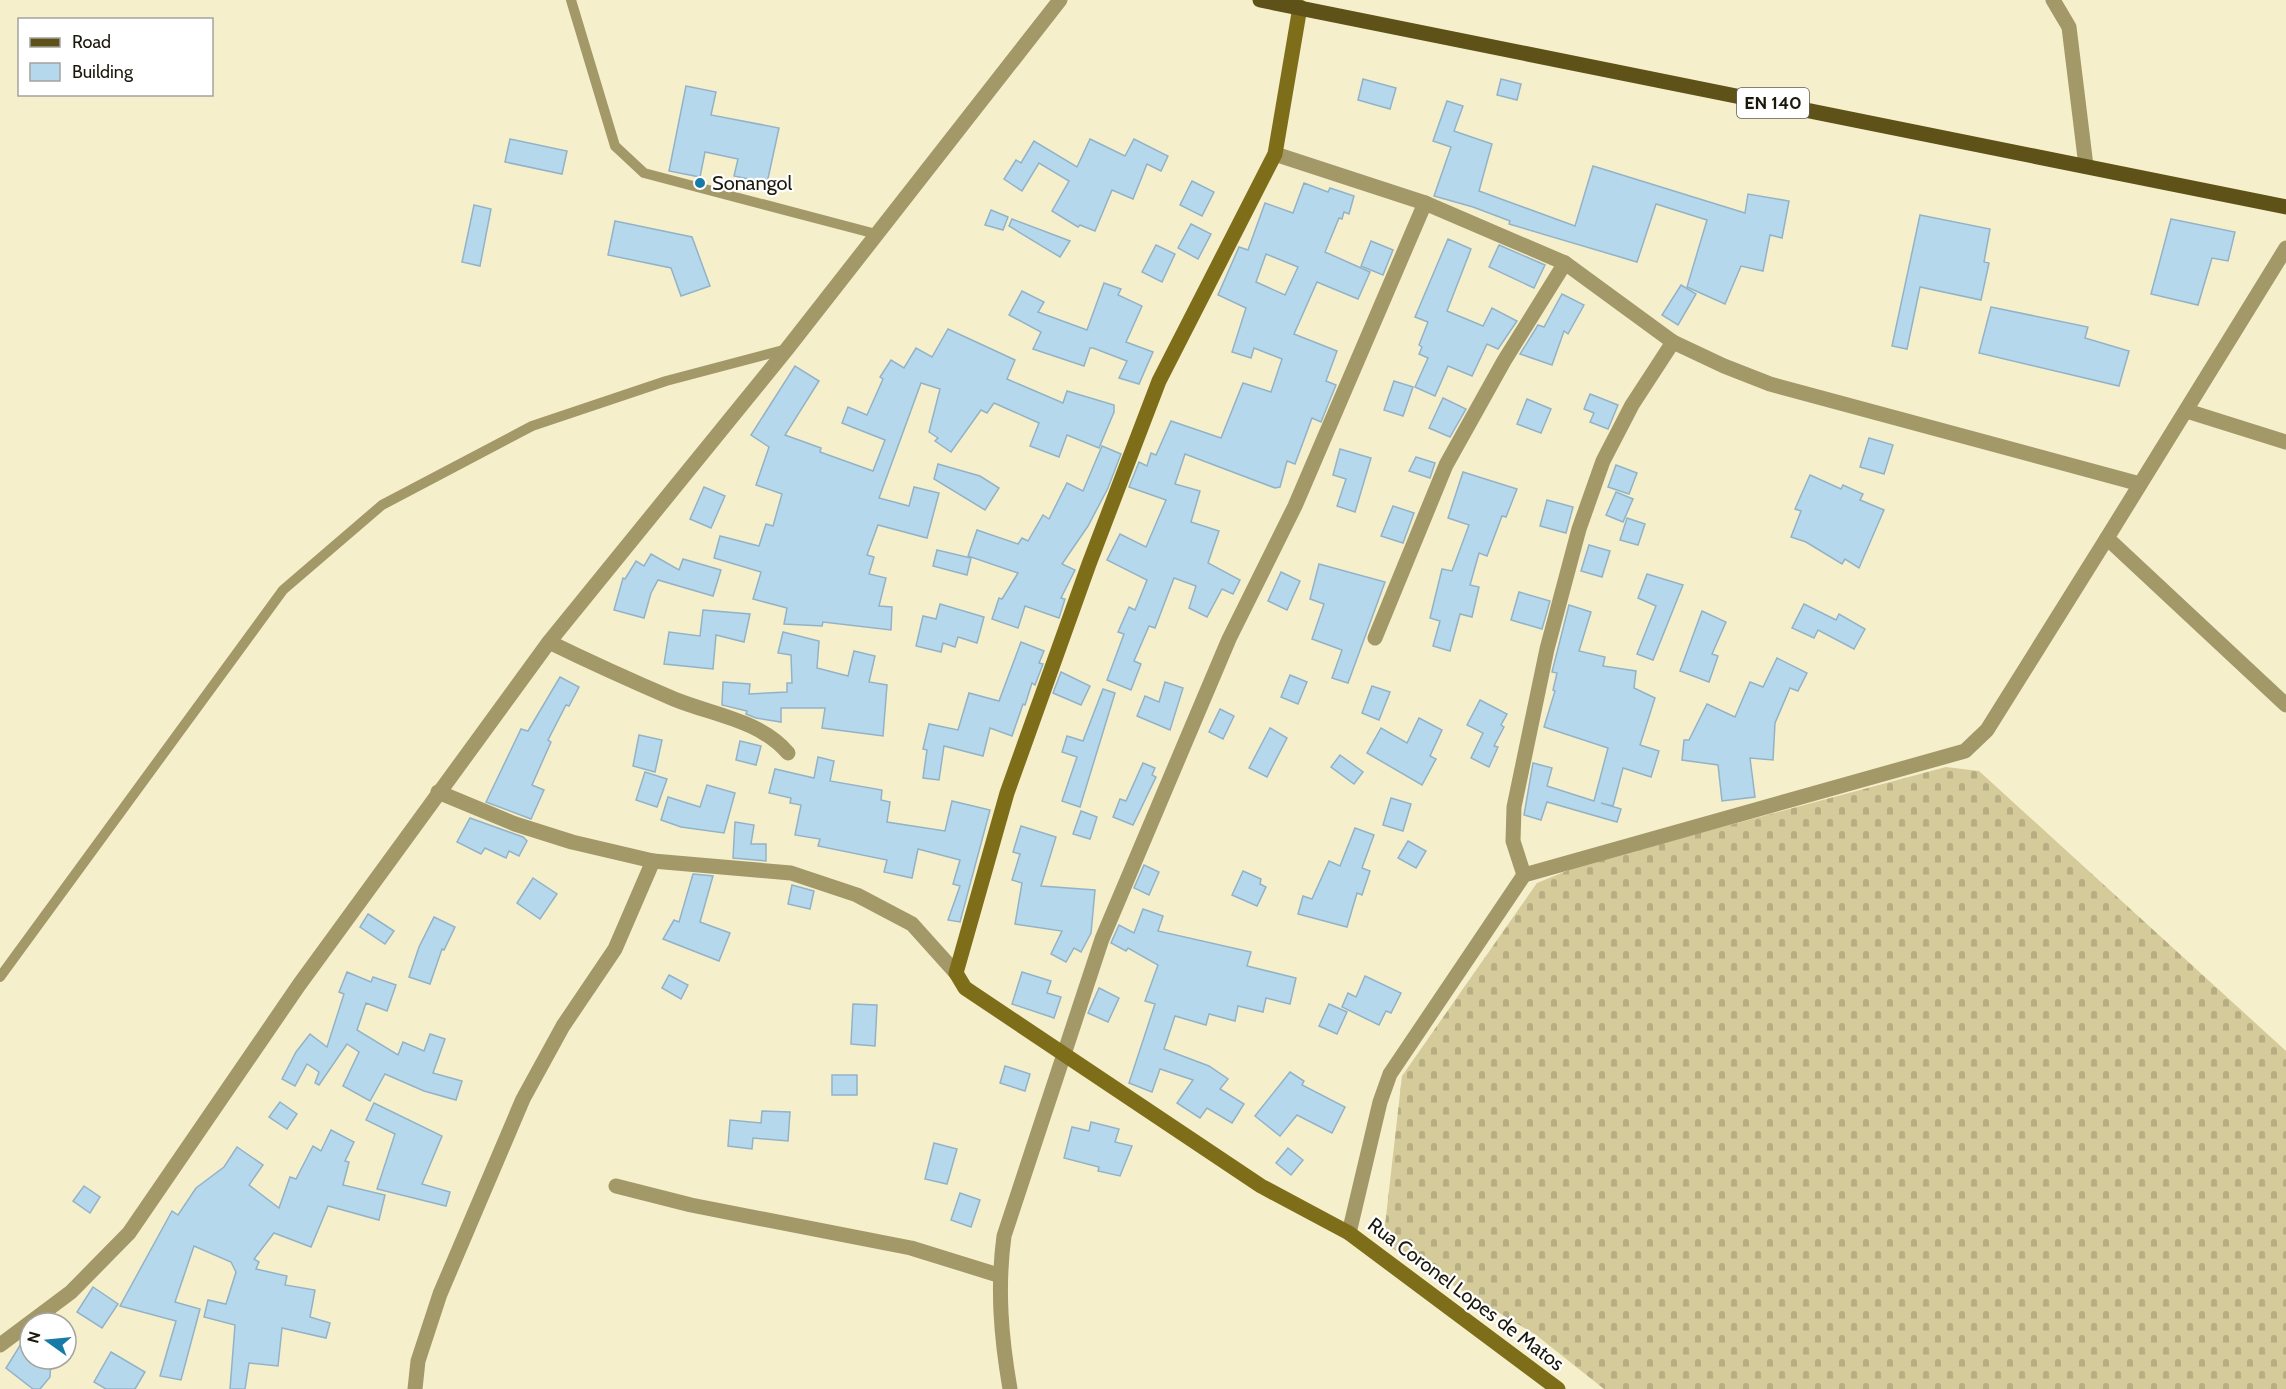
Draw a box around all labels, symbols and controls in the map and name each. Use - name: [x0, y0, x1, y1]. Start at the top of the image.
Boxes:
- legend: [18, 18, 213, 96]
- text: Road: [72, 31, 111, 53]
- text: Building: [72, 61, 134, 83]
- road number: EN 140: [1737, 88, 1809, 118]
- place label: Sonangol: [712, 171, 793, 195]
- marker: Sonangol: [693, 176, 707, 190]
- street label: Rua Coronel Lopes de Matos: [1363, 1212, 1569, 1376]
- north arrow: [18, 1311, 78, 1371]
- text: N: [23, 1329, 45, 1345]

